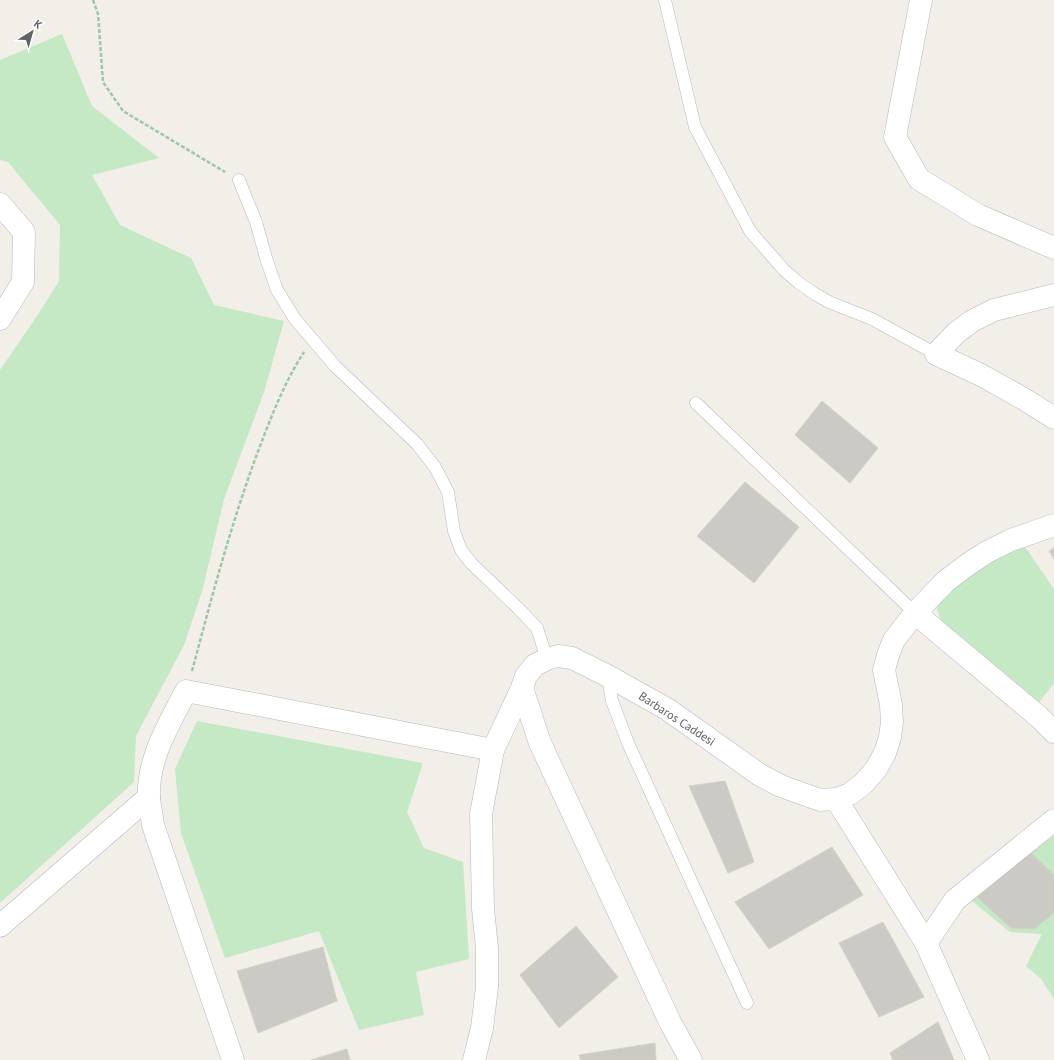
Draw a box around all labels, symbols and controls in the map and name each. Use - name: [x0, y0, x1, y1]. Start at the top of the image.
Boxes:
- north arrow: [12, 12, 52, 52]
- text: K: [31, 16, 45, 32]
- street label: Barbaros Caddesi: [636, 688, 718, 749]

